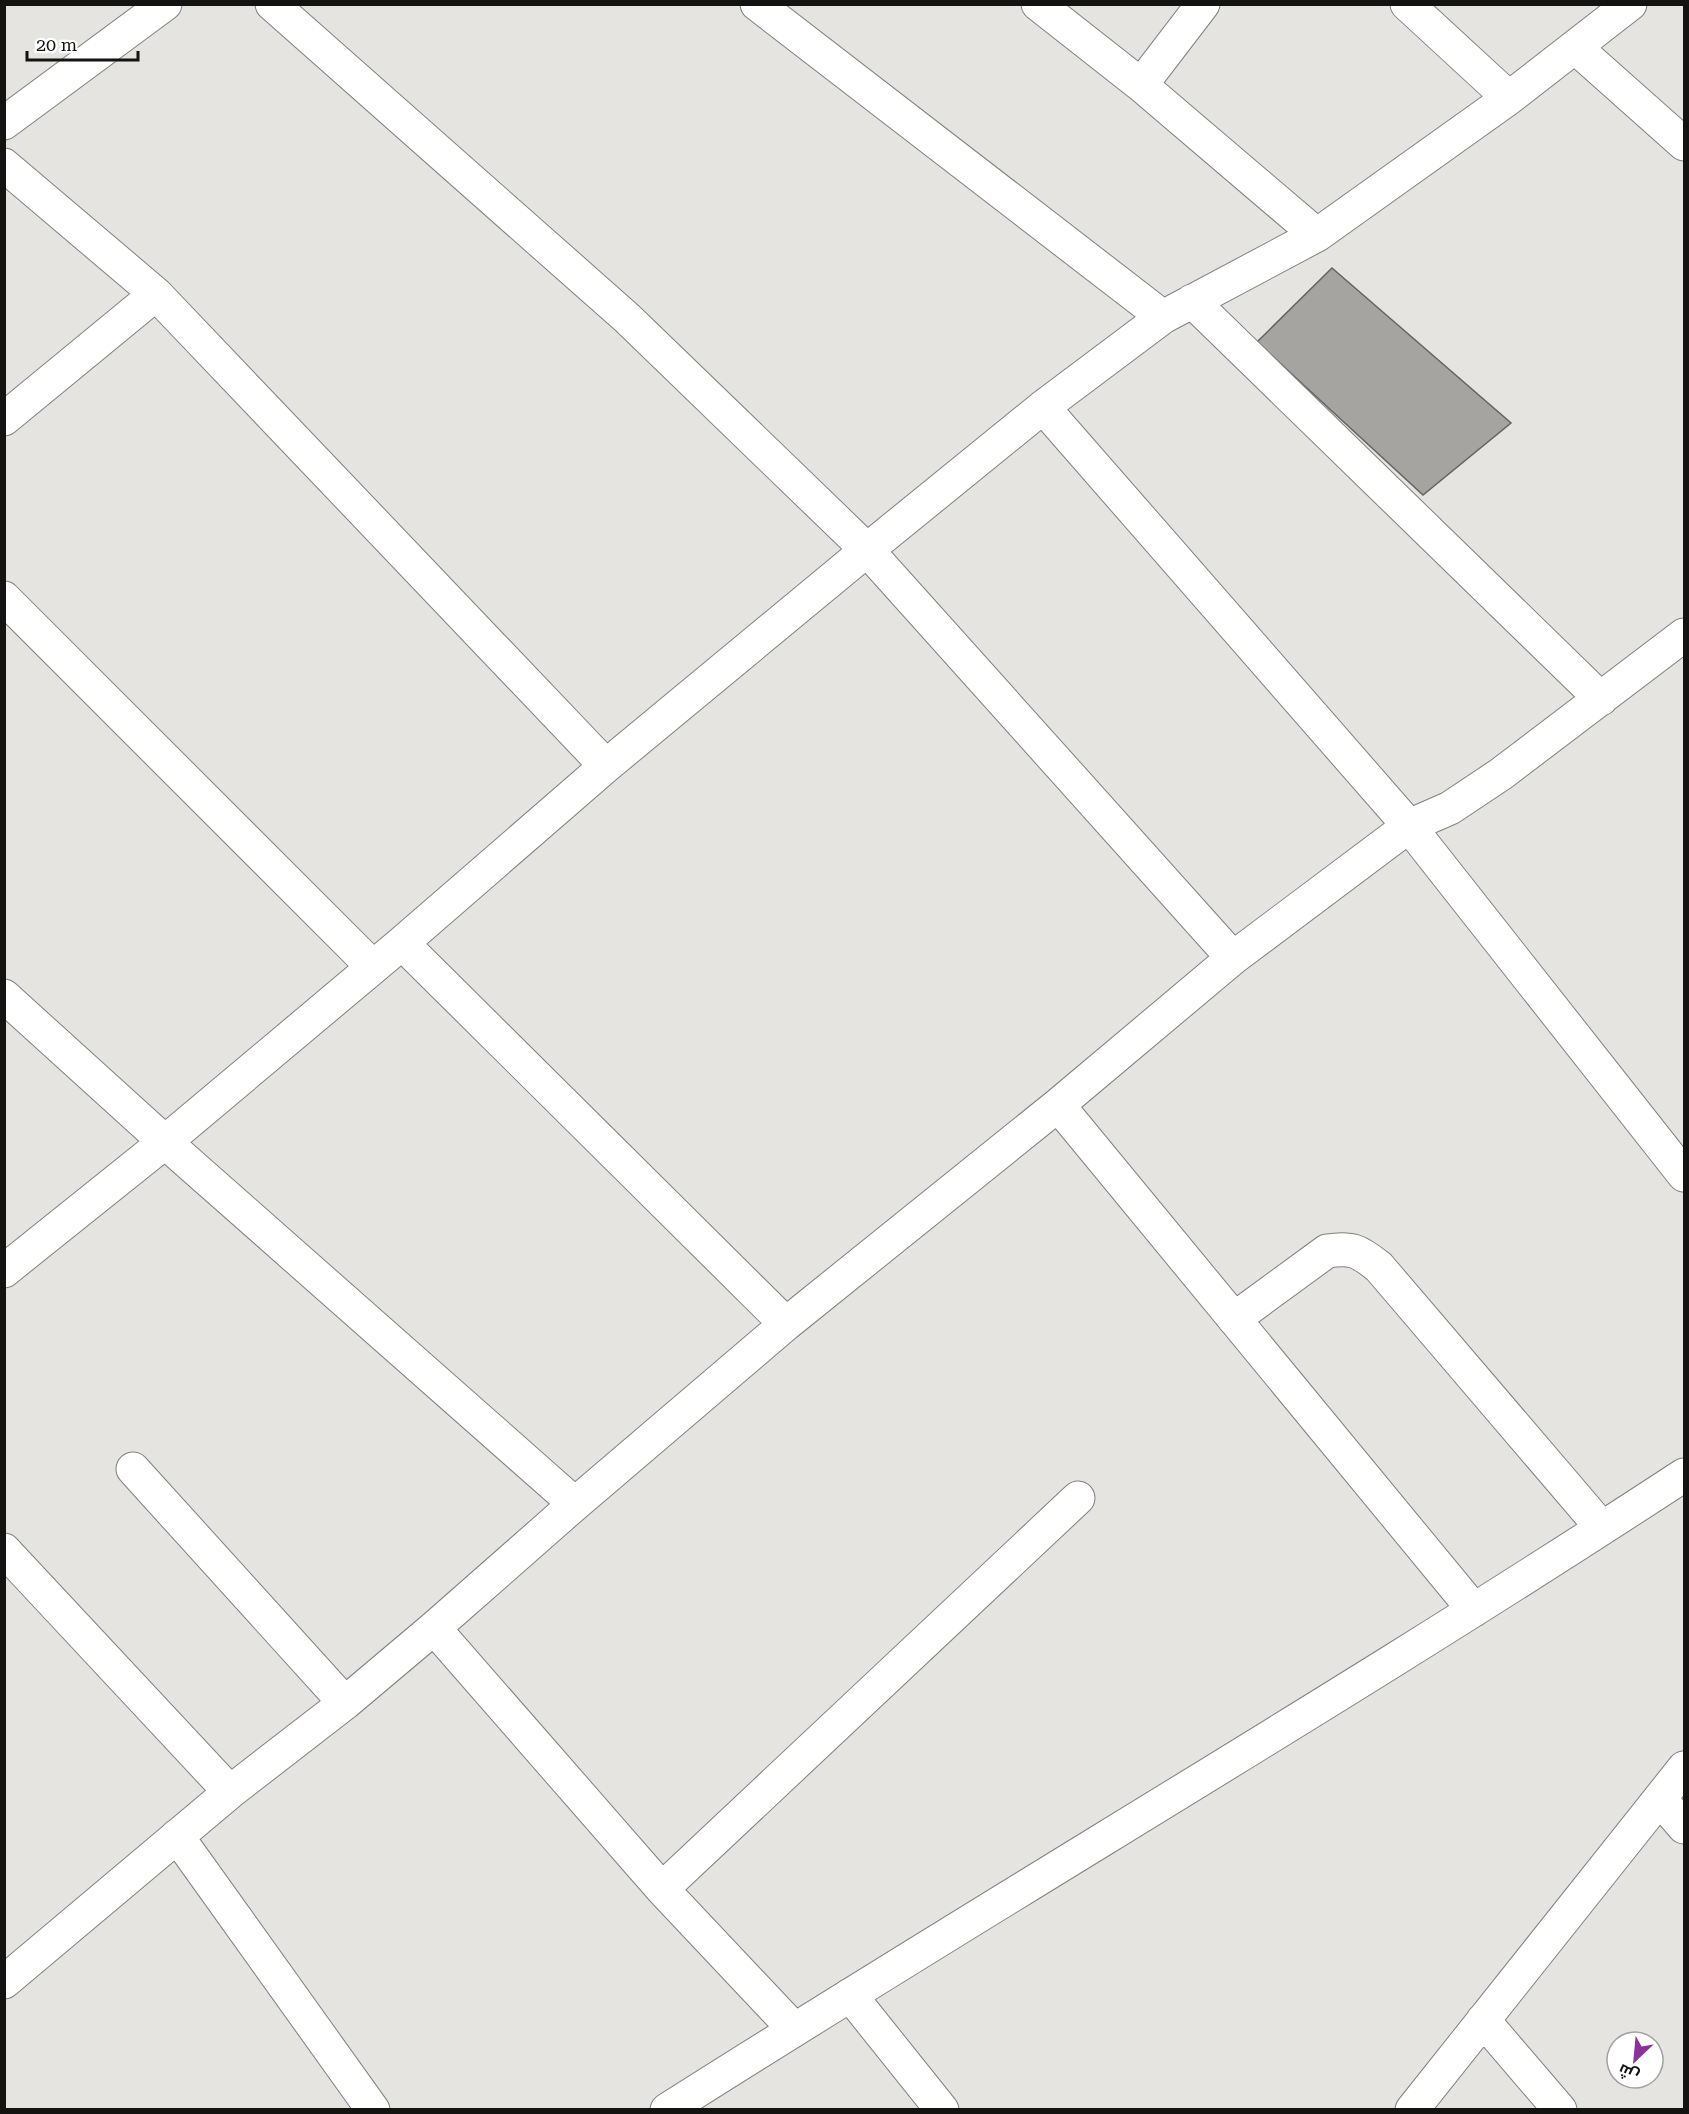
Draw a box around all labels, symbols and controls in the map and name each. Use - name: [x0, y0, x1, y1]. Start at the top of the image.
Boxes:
- scale bar: [27, 24, 138, 62]
- text: 20 m: [36, 34, 77, 55]
- north arrow: [1605, 2030, 1665, 2090]
- text: ش: [1615, 2060, 1642, 2086]

